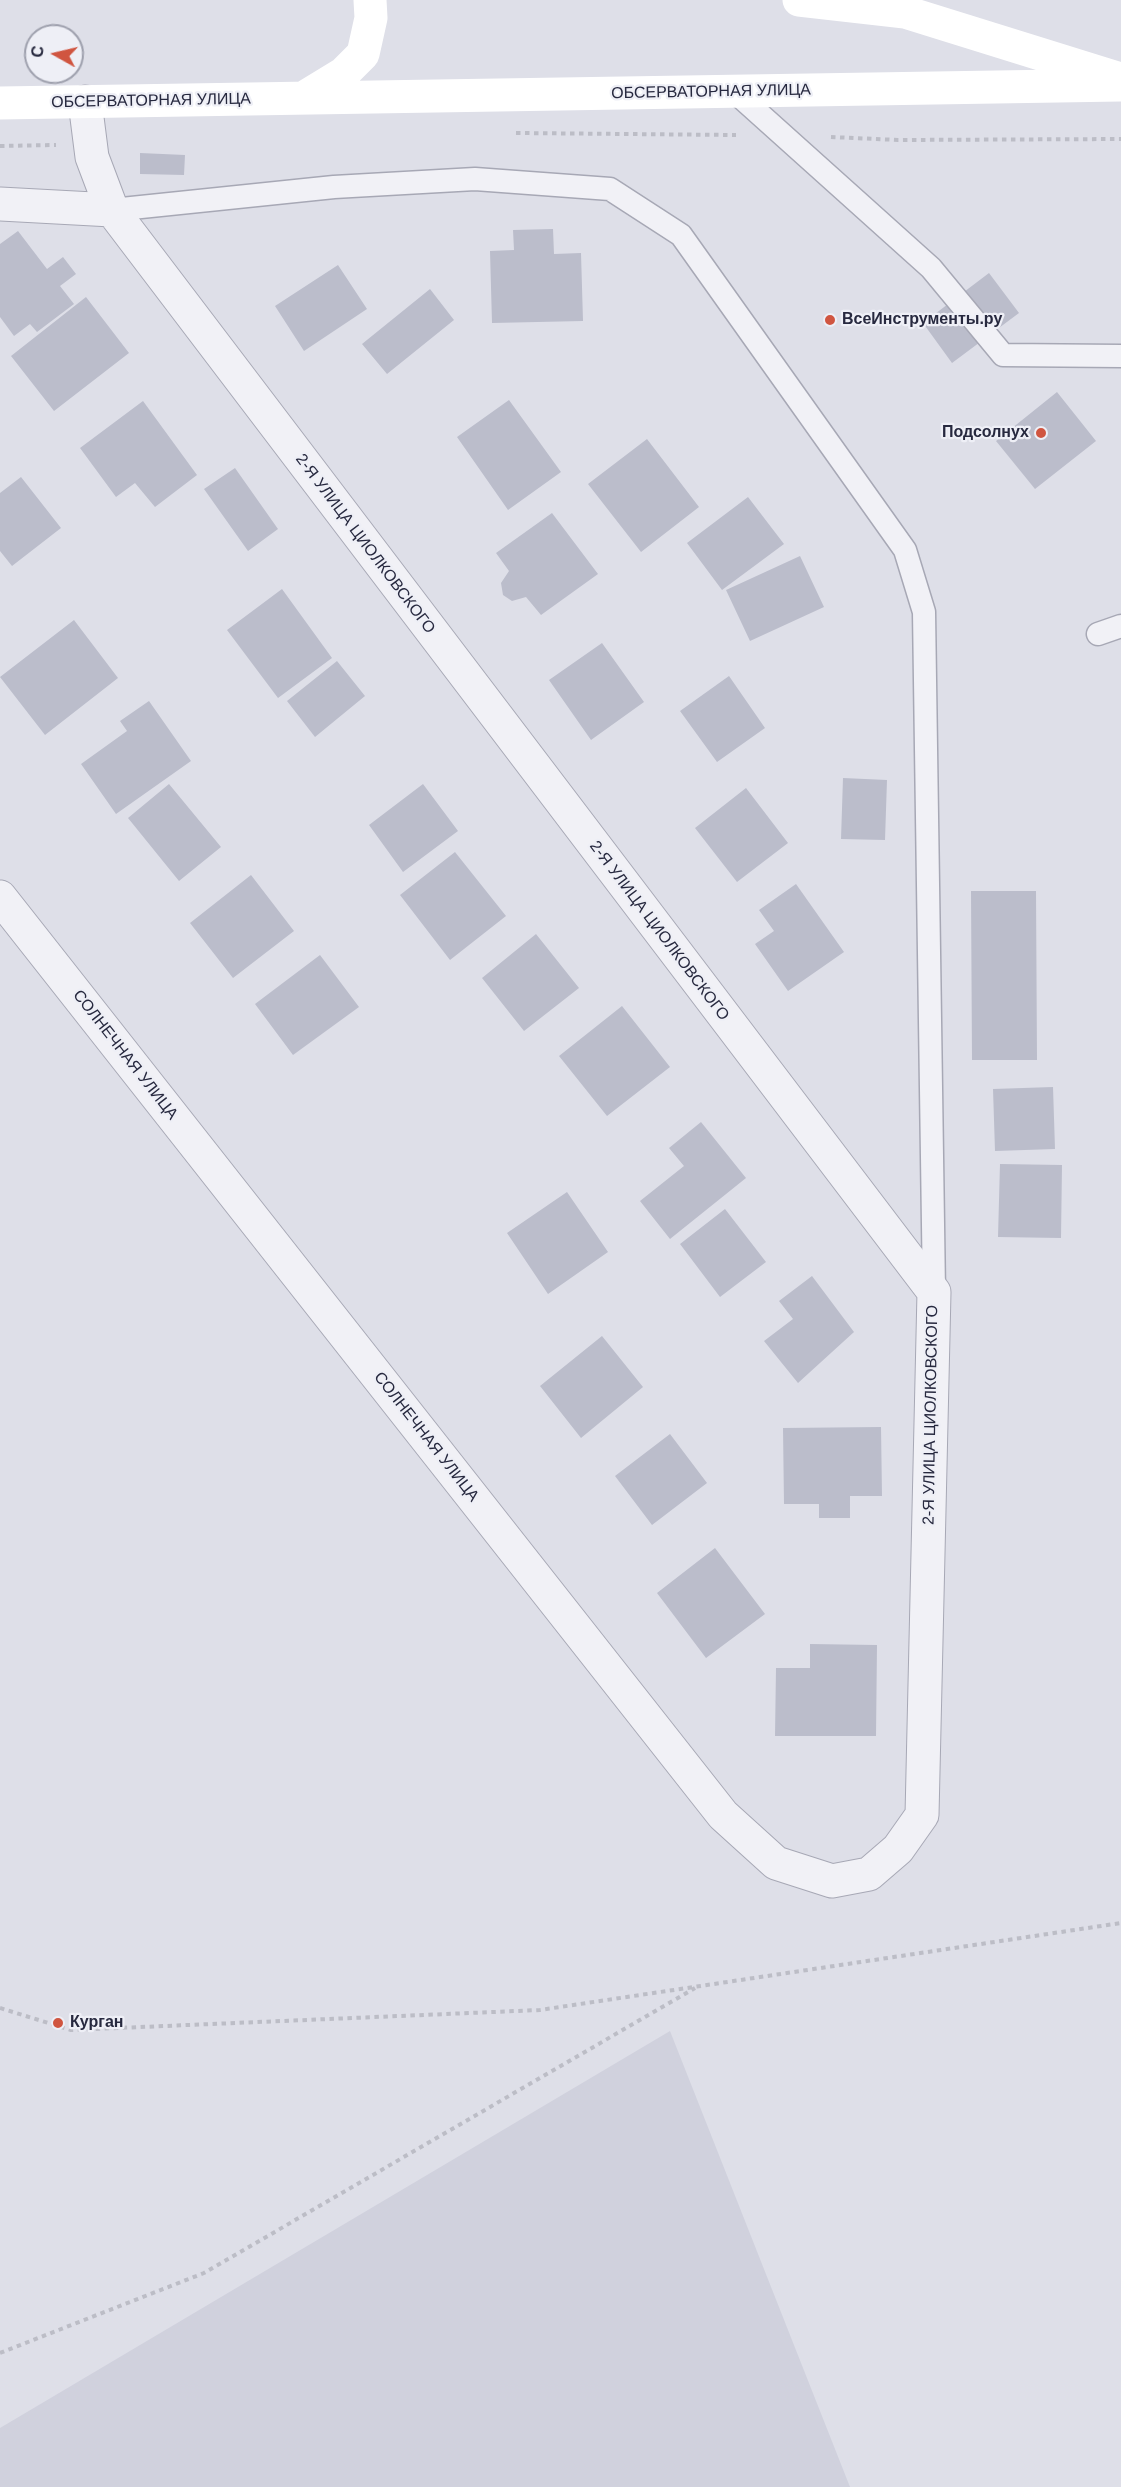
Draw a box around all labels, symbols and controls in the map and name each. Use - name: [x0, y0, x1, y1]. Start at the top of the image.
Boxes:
- north arrow: [24, 24, 84, 84]
- text: С: [28, 45, 47, 59]
- street label: ОБСЕРВАТОРНАЯ УЛИЦА: [611, 81, 811, 103]
- street label: ОБСЕРВАТОРНАЯ УЛИЦА: [51, 90, 251, 112]
- place label: ВсеИнструменты.ру: [842, 310, 1002, 330]
- marker: ВсеИнструменты.ру: [823, 313, 837, 327]
- place label: Подсолнух: [942, 423, 1029, 443]
- marker: Подсолнух: [1034, 426, 1048, 440]
- street label: 2-Я УЛИЦА ЦИОЛКОВСКОГО: [291, 450, 439, 638]
- street label: 2-Я УЛИЦА ЦИОЛКОВСКОГО: [585, 837, 733, 1025]
- street label: СОЛНЕЧНАЯ УЛИЦА: [68, 986, 182, 1124]
- street label: 2-Я УЛИЦА ЦИОЛКОВСКОГО: [919, 1305, 943, 1525]
- street label: СОЛНЕЧНАЯ УЛИЦА: [369, 1368, 483, 1506]
- place label: Курган: [70, 2013, 123, 2033]
- marker: Курган: [51, 2016, 65, 2030]

